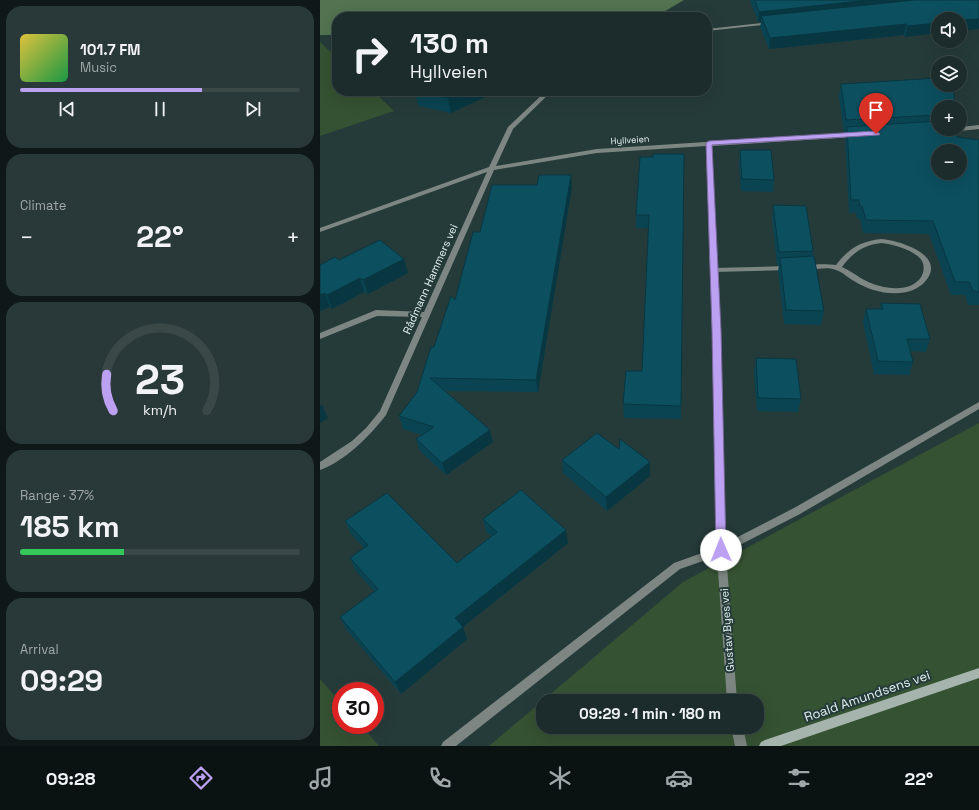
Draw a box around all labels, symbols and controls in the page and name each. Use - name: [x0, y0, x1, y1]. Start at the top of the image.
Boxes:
- map controls: [931, 12, 967, 180]
- button: sound: [931, 12, 967, 48]
- text: 130 m: [410, 25, 489, 61]
- icon: right: [344, 28, 396, 80]
- text: 101.7 FM: [80, 40, 141, 59]
- button: layers: [931, 56, 967, 92]
- text: Music: [80, 59, 117, 76]
- text: Hyllveien: [410, 60, 488, 83]
- pin: [859, 93, 893, 134]
- icon: previous: [56, 98, 78, 120]
- icon: pause: [149, 98, 171, 120]
- icon: next: [242, 98, 264, 120]
- icon: arrive: [865, 99, 887, 121]
- button: +: [931, 100, 967, 136]
- street label: Hyllveien: [610, 133, 650, 147]
- button: −: [931, 144, 967, 180]
- text: Climate: [20, 197, 66, 214]
- text: 22°: [136, 217, 184, 256]
- street label: Rådmann Hammers vei: [399, 222, 461, 336]
- text: −: [20, 223, 34, 251]
- text: +: [286, 223, 300, 251]
- text: 23: [135, 353, 185, 406]
- text: km/h: [143, 401, 177, 419]
- text: Range · 37%: [20, 487, 94, 504]
- text: 185 km: [20, 507, 120, 546]
- position arrow: [700, 529, 742, 571]
- street label: Gustav Byes vei: [717, 588, 737, 672]
- text: Arrival: [20, 641, 59, 658]
- text: 09:29: [20, 661, 103, 700]
- street label: Roald Amundsens vei: [802, 666, 932, 726]
- speed limit sign: 30: [332, 682, 384, 734]
- text: 09:29 · 1 min · 180 m: [579, 704, 721, 723]
- icon: directions: [187, 764, 215, 792]
- icon: music: [307, 764, 335, 792]
- icon: phone: [426, 764, 454, 792]
- icon: climate: [546, 764, 574, 792]
- icon: car: [665, 764, 693, 792]
- icon: filters: [785, 764, 813, 792]
- text: 09:28: [46, 767, 95, 790]
- text: 22°: [905, 767, 933, 790]

